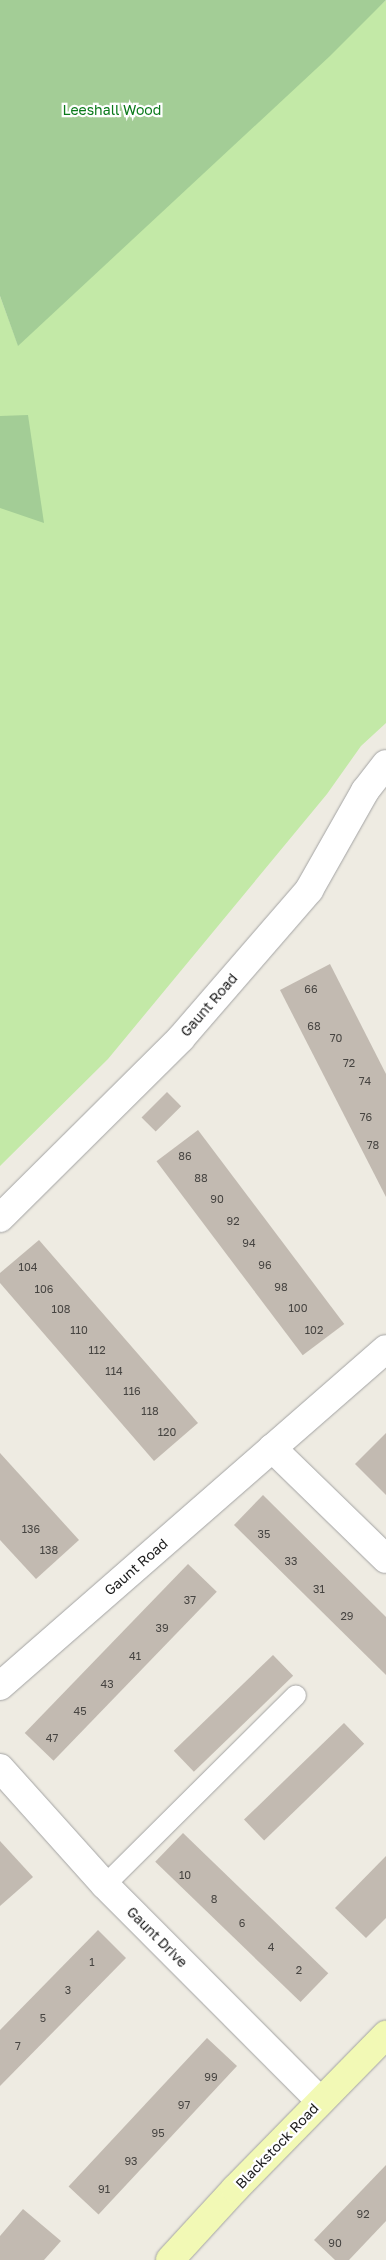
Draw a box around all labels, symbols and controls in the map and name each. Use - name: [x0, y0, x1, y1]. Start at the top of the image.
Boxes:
- park label: Leeshall Wood: [63, 102, 161, 118]
- street label: Gaunt Road: [177, 970, 241, 1040]
- house number: 66: [304, 982, 318, 996]
- house number: 68: [307, 1019, 321, 1033]
- house number: 70: [330, 1031, 342, 1045]
- house number: 72: [343, 1056, 355, 1070]
- house number: 74: [359, 1074, 371, 1088]
- house number: 76: [360, 1110, 372, 1124]
- house number: 78: [367, 1138, 379, 1152]
- house number: 86: [178, 1149, 192, 1163]
- house number: 88: [194, 1171, 208, 1185]
- house number: 90: [210, 1192, 224, 1206]
- house number: 92: [226, 1214, 240, 1228]
- house number: 94: [242, 1236, 256, 1250]
- house number: 96: [258, 1258, 272, 1272]
- house number: 104: [19, 1260, 37, 1274]
- house number: 98: [274, 1280, 288, 1294]
- house number: 106: [35, 1282, 53, 1296]
- house number: 100: [289, 1301, 307, 1315]
- house number: 108: [52, 1302, 70, 1316]
- house number: 110: [70, 1323, 88, 1337]
- house number: 102: [305, 1323, 323, 1337]
- house number: 112: [88, 1343, 106, 1357]
- house number: 114: [105, 1364, 123, 1378]
- house number: 116: [123, 1384, 141, 1398]
- house number: 118: [141, 1404, 159, 1418]
- house number: 120: [158, 1425, 176, 1439]
- house number: 136: [22, 1522, 40, 1536]
- house number: 35: [258, 1527, 270, 1541]
- street label: Gaunt Road: [101, 1535, 171, 1599]
- house number: 138: [40, 1543, 58, 1557]
- house number: 33: [285, 1554, 297, 1568]
- house number: 31: [313, 1582, 325, 1596]
- house number: 37: [184, 1593, 196, 1607]
- house number: 29: [340, 1609, 354, 1623]
- house number: 39: [155, 1621, 169, 1635]
- house number: 41: [129, 1649, 141, 1663]
- house number: 43: [100, 1677, 114, 1691]
- house number: 45: [73, 1704, 87, 1718]
- house number: 47: [46, 1731, 58, 1745]
- house number: 10: [179, 1868, 191, 1882]
- house number: 8: [211, 1892, 217, 1906]
- street label: Gaunt Drive: [123, 1903, 191, 1971]
- house number: 6: [239, 1916, 245, 1930]
- house number: 4: [268, 1940, 274, 1954]
- house number: 1: [89, 1955, 95, 1969]
- house number: 2: [296, 1963, 302, 1977]
- house number: 3: [65, 1983, 71, 1997]
- house number: 5: [40, 2011, 46, 2025]
- house number: 7: [15, 2039, 21, 2053]
- house number: 99: [204, 2070, 218, 2084]
- house number: 97: [178, 2098, 190, 2112]
- street label: Blackstock Road: [232, 2100, 322, 2192]
- house number: 95: [151, 2126, 165, 2140]
- house number: 93: [124, 2154, 138, 2168]
- house number: 91: [98, 2182, 110, 2196]
- house number: 92: [356, 2207, 370, 2221]
- house number: 90: [328, 2236, 342, 2250]

